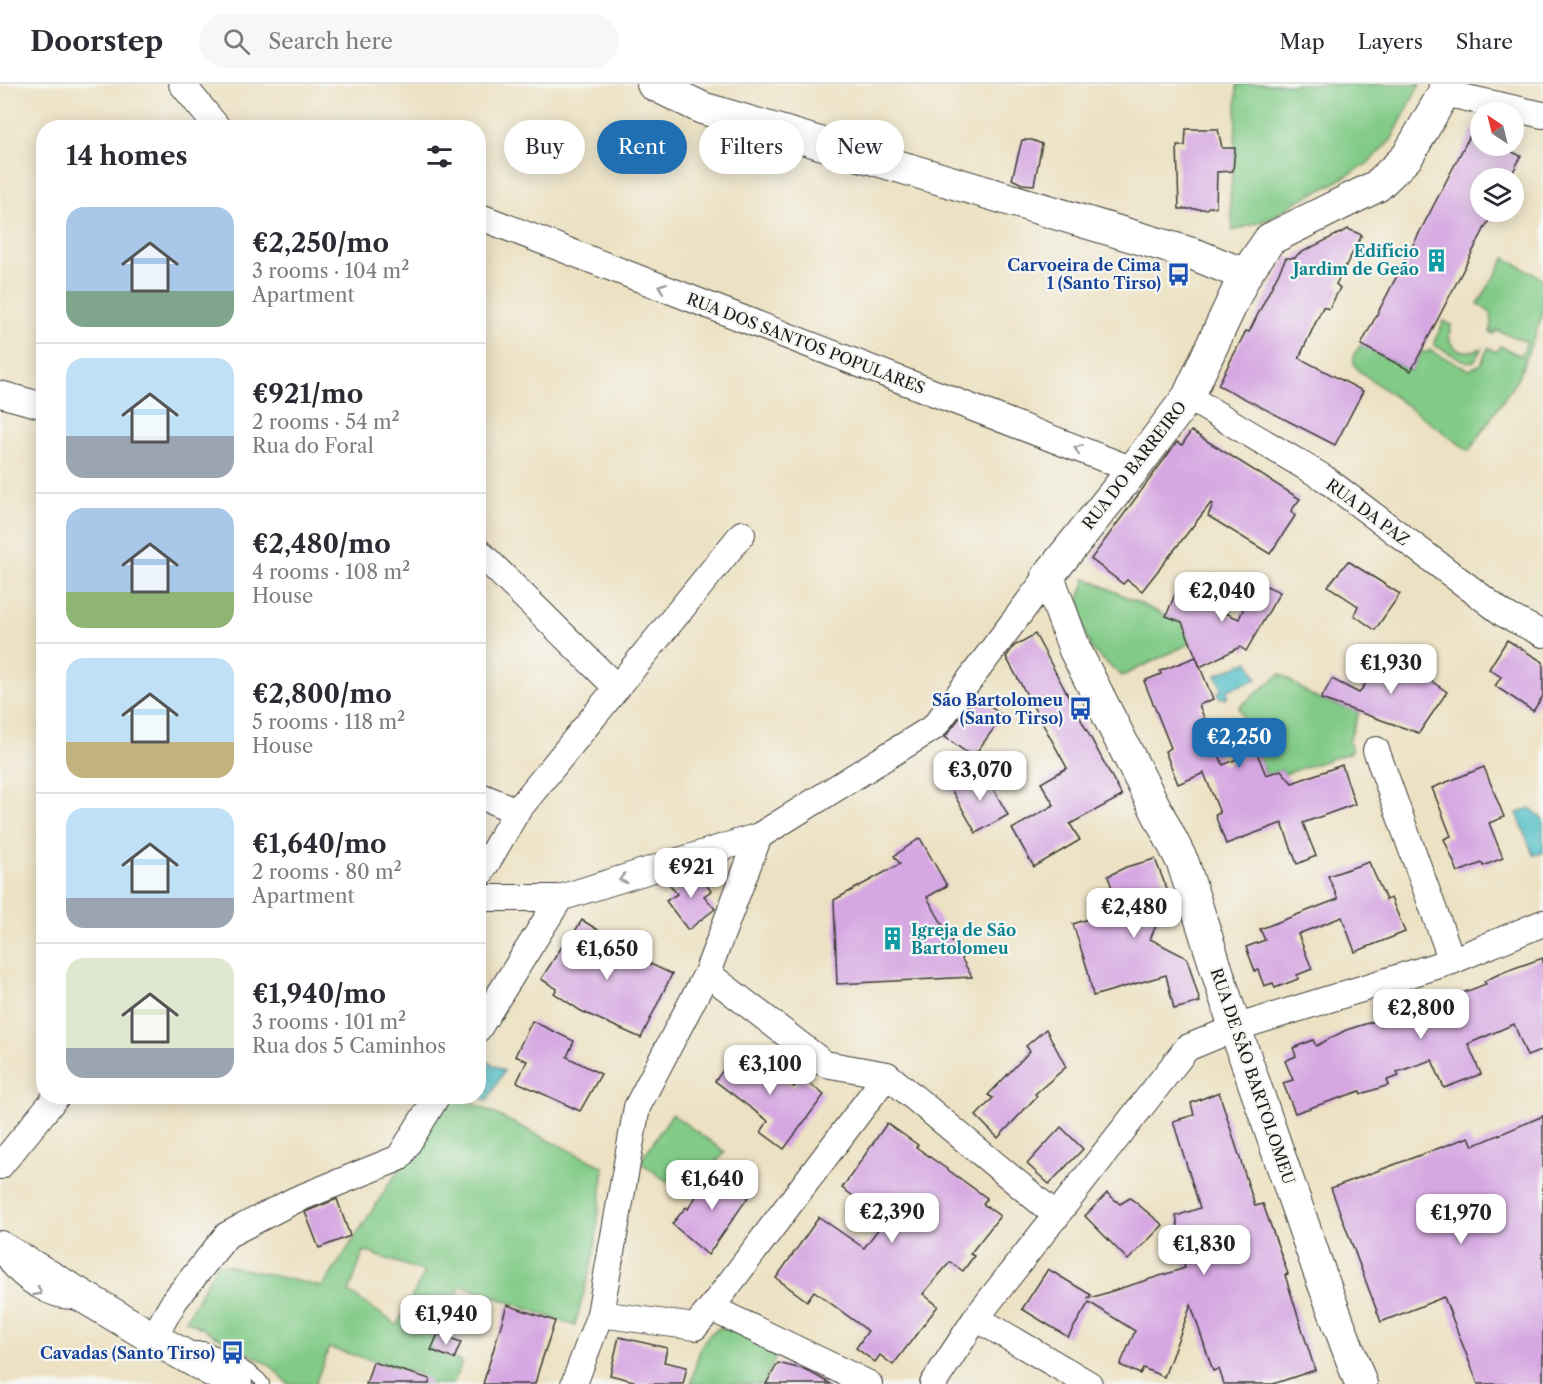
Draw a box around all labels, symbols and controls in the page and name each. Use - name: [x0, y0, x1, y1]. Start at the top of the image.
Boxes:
- search box: [199, 14, 619, 68]
- text: Doorstep: [30, 24, 163, 58]
- icon: search: [220, 25, 253, 58]
- text: Search here: [268, 28, 393, 55]
- text: Map: [1280, 29, 1325, 54]
- text: Layers: [1358, 29, 1423, 54]
- text: Share: [1456, 29, 1513, 54]
- north arrow: [1470, 102, 1524, 156]
- map controls: [1470, 102, 1524, 222]
- chip: Buy: [504, 120, 585, 174]
- chip: Rent: [597, 120, 687, 174]
- chip: Filters: [699, 120, 804, 174]
- chip: New: [816, 120, 904, 174]
- text: 14 homes: [66, 140, 188, 172]
- icon: filters: [423, 140, 456, 173]
- button: layers: [1470, 168, 1524, 222]
- text: €2,250/mo: [252, 227, 389, 259]
- icon: home: [114, 231, 186, 303]
- place label: Edifício Jardim de Geão: [1290, 241, 1419, 279]
- building icon: Edifício Jardim de Geão: [1424, 247, 1450, 273]
- place label: Carvoeira de Cima 1 (Santo Tirso): [1007, 255, 1162, 293]
- text: 3 rooms · 104 m²: [252, 259, 409, 283]
- bus stop icon: Carvoeira de Cima 1 (Santo Tirso): [1166, 261, 1192, 287]
- one-way arrow: [657, 282, 668, 294]
- text: Apartment: [252, 283, 355, 307]
- street label: RUA DOS SANTOS POPULARES: [684, 288, 928, 398]
- text: €921/mo: [252, 378, 363, 410]
- icon: home: [114, 382, 186, 454]
- street label: RUA DO BARREIRO: [1078, 397, 1190, 533]
- text: 2 rooms · 54 m²: [252, 410, 400, 434]
- text: Rua do Foral: [252, 434, 374, 458]
- one-way arrow: [1074, 443, 1084, 456]
- street label: RUA DA PAZ: [1322, 474, 1414, 550]
- text: €2,480/mo: [252, 528, 391, 560]
- icon: home: [114, 532, 186, 604]
- text: 4 rooms · 108 m²: [252, 560, 410, 584]
- pin: €2,040: [1173, 572, 1271, 623]
- text: €2,040: [1188, 579, 1256, 603]
- text: House: [252, 584, 313, 608]
- pin: €1,930: [1342, 644, 1440, 695]
- text: €1,930: [1360, 651, 1422, 675]
- text: €2,800/mo: [252, 678, 392, 710]
- icon: home: [114, 682, 186, 754]
- place label: São Bartolomeu (Santo Tirso): [932, 690, 1063, 728]
- bus stop icon: São Bartolomeu (Santo Tirso): [1068, 696, 1094, 722]
- text: 5 rooms · 118 m²: [252, 710, 405, 734]
- pin: €2,250: [1190, 718, 1288, 769]
- text: €2,250: [1206, 725, 1272, 749]
- text: House: [252, 734, 313, 758]
- pin: €3,070: [931, 751, 1029, 802]
- text: €3,070: [947, 758, 1013, 782]
- text: €1,640/mo: [252, 828, 387, 860]
- icon: home: [114, 832, 186, 904]
- pin: €921: [655, 848, 727, 899]
- text: €921: [668, 855, 714, 879]
- text: 2 rooms · 80 m²: [252, 860, 402, 884]
- one-way arrow: [618, 872, 629, 884]
- text: Apartment: [252, 884, 355, 908]
- pin: €2,480: [1085, 888, 1183, 939]
- text: €2,480: [1101, 895, 1167, 919]
- place label: Igreja de São Bartolomeu: [911, 920, 1016, 958]
- building icon: Igreja de São Bartolomeu: [880, 926, 906, 952]
- pin: €1,650: [558, 930, 656, 981]
- text: €1,650: [576, 937, 638, 961]
- street label: RUA DE SÃO BARTOLOMEU: [1207, 965, 1300, 1187]
- text: €1,940/mo: [252, 978, 386, 1010]
- icon: home: [114, 982, 186, 1054]
- pin: €2,800: [1372, 989, 1470, 1040]
- text: €2,800: [1387, 996, 1455, 1020]
- text: 3 rooms · 101 m²: [252, 1010, 406, 1034]
- text: Rua dos 5 Caminhos: [252, 1034, 446, 1058]
- pin: €3,100: [721, 1045, 819, 1096]
- text: €3,100: [738, 1052, 802, 1076]
- pin: €1,640: [663, 1160, 761, 1211]
- text: €1,640: [680, 1167, 744, 1191]
- pin: €2,390: [843, 1193, 941, 1244]
- pin: €1,970: [1412, 1194, 1510, 1245]
- text: €2,390: [859, 1200, 925, 1224]
- text: €1,970: [1430, 1201, 1492, 1225]
- pin: €1,830: [1155, 1225, 1253, 1276]
- text: €1,830: [1172, 1232, 1236, 1256]
- one-way arrow: [32, 1284, 42, 1296]
- pin: €1,940: [397, 1295, 495, 1346]
- text: €1,940: [414, 1302, 478, 1326]
- bus stop icon: Cavadas (Santo Tirso): [220, 1340, 246, 1366]
- place label: Cavadas (Santo Tirso): [40, 1343, 215, 1363]

